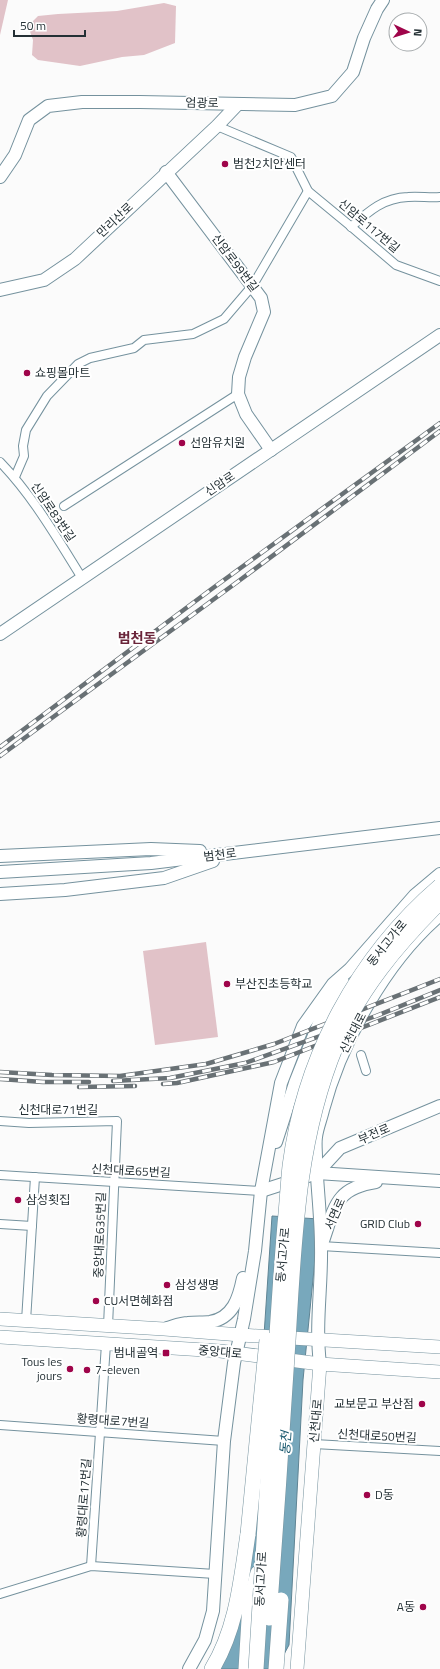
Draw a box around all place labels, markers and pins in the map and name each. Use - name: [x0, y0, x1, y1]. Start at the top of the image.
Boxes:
- place label: 범천2치안센터: [233, 154, 306, 173]
- marker: 범천2치안센터: [220, 159, 230, 169]
- place label: 쇼핑몰마트: [35, 363, 90, 382]
- marker: 쇼핑몰마트: [22, 368, 32, 378]
- place label: 선암유치원: [190, 433, 245, 452]
- marker: 선암유치원: [177, 438, 187, 448]
- place label: 부산진초등학교: [235, 974, 312, 993]
- marker: 부산진초등학교: [222, 979, 232, 989]
- place label: 삼성횟집: [26, 1190, 70, 1209]
- marker: 삼성횟집: [13, 1195, 23, 1205]
- place label: GRID Club: [360, 1214, 410, 1233]
- marker: GRID Club: [413, 1219, 423, 1229]
- place label: 삼성생명: [175, 1275, 219, 1294]
- marker: 삼성생명: [162, 1280, 172, 1290]
- place label: CU서면혜화점: [104, 1291, 173, 1310]
- marker: CU서면혜화점: [91, 1296, 101, 1306]
- place label: 범내골역: [114, 1343, 158, 1362]
- marker: 범내골역: [161, 1348, 171, 1358]
- place label: Tous les jours: [21, 1352, 62, 1385]
- place label: 7-eleven: [95, 1360, 140, 1379]
- marker: Tous les jours: [65, 1364, 75, 1374]
- marker: 7-eleven: [82, 1365, 92, 1375]
- place label: 교보문고 부산점: [334, 1394, 414, 1413]
- marker: 교보문고 부산점: [417, 1399, 427, 1409]
- place label: D동: [375, 1485, 394, 1504]
- marker: D동: [362, 1490, 372, 1500]
- place label: A동: [397, 1597, 415, 1616]
- marker: A동: [418, 1602, 428, 1612]

